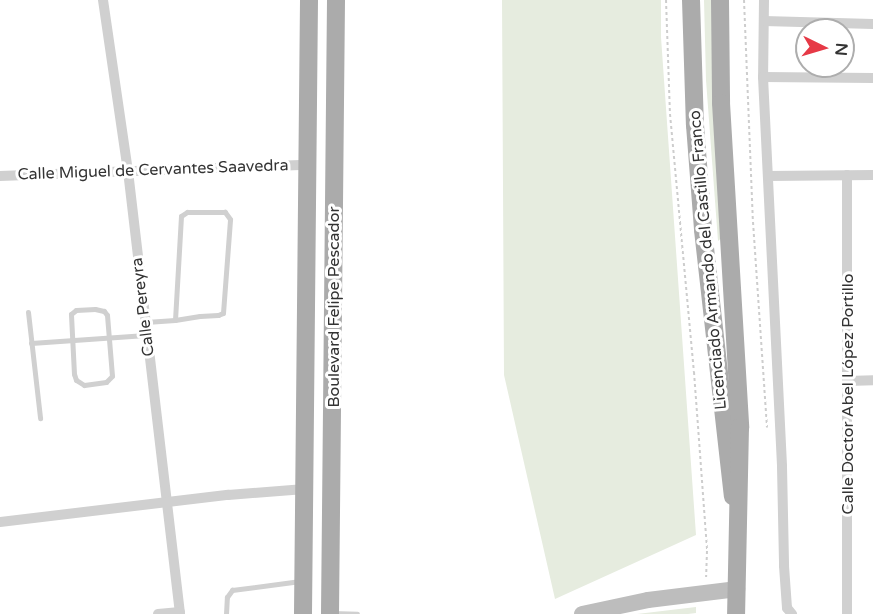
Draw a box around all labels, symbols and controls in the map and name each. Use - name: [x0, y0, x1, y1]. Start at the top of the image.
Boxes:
- north arrow: [795, 18, 855, 78]
- text: N: [830, 42, 851, 57]
- street label: Licenciado Armando del Castillo Franco: [685, 109, 731, 411]
- street label: Calle Miguel de Cervantes Saavedra: [17, 156, 289, 184]
- street label: Boulevard Felipe Pescador: [324, 206, 344, 408]
- street label: Calle Pereyra: [127, 256, 159, 358]
- street label: Calle Doctor Abel López Portillo: [838, 274, 858, 514]

